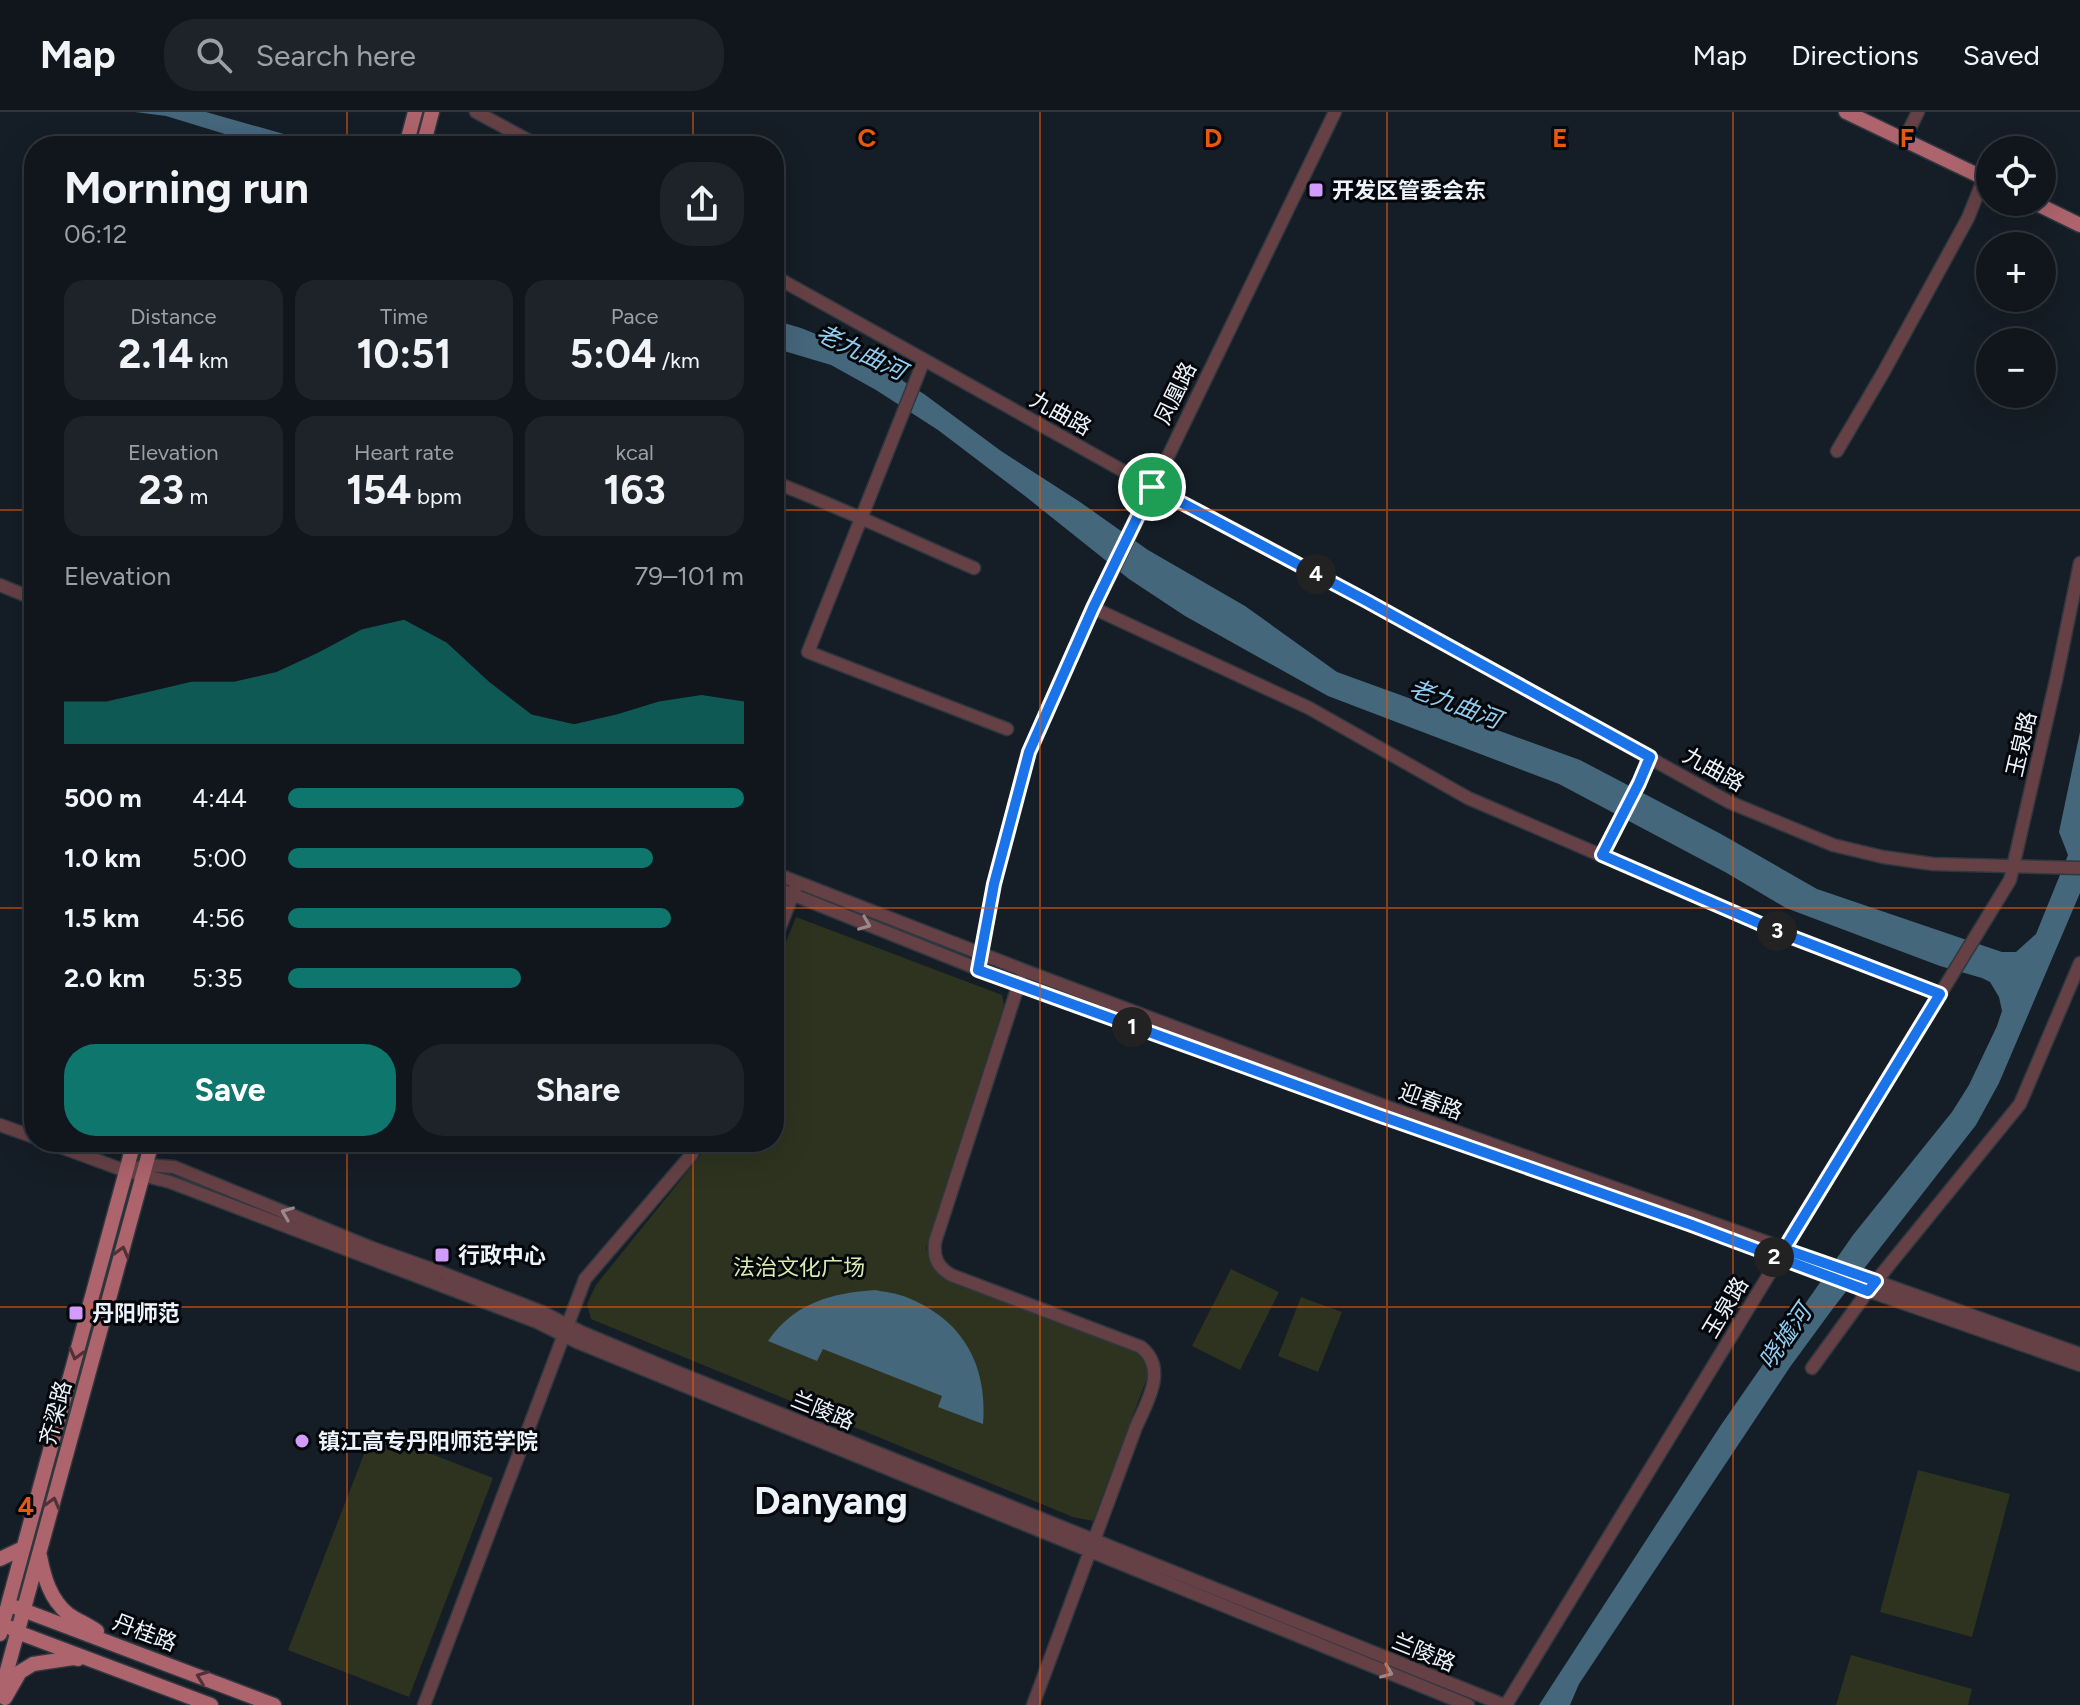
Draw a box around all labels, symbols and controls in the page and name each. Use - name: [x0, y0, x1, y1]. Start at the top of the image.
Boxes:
- search box: [164, 19, 724, 91]
- text: Map: [40, 32, 116, 78]
- icon: search: [192, 33, 236, 77]
- text: Search here: [256, 37, 416, 74]
- text: Map: [1693, 38, 1747, 72]
- text: Directions: [1791, 38, 1919, 72]
- text: Saved: [1963, 38, 2040, 72]
- text: C: [858, 122, 877, 154]
- text: D: [1204, 122, 1222, 154]
- text: E: [1552, 122, 1568, 154]
- text: F: [1900, 122, 1914, 154]
- map controls: [1976, 136, 2056, 408]
- button: locate: [1976, 136, 2056, 216]
- text: Morning run: [64, 161, 309, 214]
- button: share: [660, 162, 744, 246]
- place label: 开发区管委会东: [1332, 177, 1486, 204]
- marker: 开发区管委会东: [1307, 181, 1325, 199]
- text: 06:12: [64, 218, 127, 250]
- button: +: [1976, 232, 2056, 312]
- text: Distance: [130, 303, 216, 330]
- text: Time: [380, 303, 428, 330]
- text: Pace: [611, 303, 658, 330]
- water label: 老九曲河: [812, 317, 914, 387]
- button: −: [1976, 328, 2056, 408]
- text: 2.14: [118, 330, 194, 378]
- text: 10:51: [357, 330, 451, 378]
- text: 5:04: [570, 330, 656, 378]
- text: km: [194, 347, 228, 374]
- text: /km: [656, 347, 700, 374]
- street label: 凤凰路: [1149, 358, 1202, 429]
- street label: 九曲路: [1025, 386, 1096, 441]
- text: Elevation: [128, 439, 219, 466]
- text: Heart rate: [354, 439, 454, 466]
- text: kcal: [615, 439, 654, 466]
- pin: [1118, 453, 1186, 521]
- icon: arrive: [1130, 465, 1174, 509]
- text: 23: [139, 466, 184, 514]
- text: 154: [346, 466, 412, 514]
- text: 163: [604, 466, 666, 514]
- text: m: [184, 483, 208, 510]
- text: bpm: [412, 483, 462, 510]
- pin: 4: [1296, 554, 1336, 594]
- text: Elevation: [64, 560, 171, 592]
- text: 79–101 m: [634, 560, 744, 592]
- text: 4: [1309, 560, 1323, 587]
- water label: 老九曲河: [1405, 673, 1509, 736]
- street label: 玉泉路: [2001, 709, 2042, 779]
- street label: 九曲路: [1678, 742, 1749, 797]
- text: 500 m: [64, 782, 142, 814]
- text: 4:44: [192, 782, 247, 814]
- text: 1.0 km: [64, 842, 141, 874]
- text: 5:00: [192, 842, 247, 874]
- text: 1.5 km: [64, 902, 139, 934]
- text: 4:56: [192, 902, 244, 934]
- pin: 3: [1757, 911, 1797, 951]
- one-way arrow: [857, 914, 871, 931]
- text: 3: [1771, 917, 1783, 944]
- text: 2.0 km: [64, 962, 145, 994]
- text: 5:35: [192, 962, 243, 994]
- pin: 1: [1112, 1007, 1152, 1047]
- text: 1: [1127, 1013, 1137, 1040]
- button: Save: [64, 1044, 396, 1136]
- button: Share: [412, 1044, 744, 1136]
- street label: 迎春路: [1395, 1077, 1466, 1125]
- one-way arrow: [281, 1207, 295, 1223]
- pin: 2: [1754, 1237, 1794, 1277]
- place label: 行政中心: [458, 1242, 546, 1269]
- text: 2: [1768, 1243, 1780, 1270]
- one-way arrow: [112, 1246, 129, 1260]
- marker: 行政中心: [433, 1246, 451, 1264]
- park label: 法治文化广场: [733, 1254, 865, 1281]
- street label: 玉泉路: [1697, 1272, 1754, 1343]
- water label: 哓墟河: [1752, 1296, 1819, 1375]
- place label: 丹阳师范: [92, 1300, 180, 1327]
- marker: 丹阳师范: [67, 1304, 85, 1322]
- one-way arrow: [69, 1347, 86, 1361]
- street label: 齐梁路: [34, 1378, 77, 1449]
- street label: 兰陵路: [787, 1386, 858, 1435]
- place label: 镇江高专丹阳师范学院: [318, 1428, 538, 1455]
- marker: 镇江高专丹阳师范学院: [293, 1432, 311, 1450]
- district label: Danyang: [754, 1478, 908, 1524]
- text: 4: [18, 1490, 34, 1522]
- one-way arrow: [44, 1497, 61, 1511]
- street label: 丹桂路: [109, 1608, 180, 1657]
- street label: 兰陵路: [1388, 1628, 1459, 1677]
- one-way arrow: [1379, 1662, 1393, 1679]
- one-way arrow: [195, 1670, 209, 1687]

